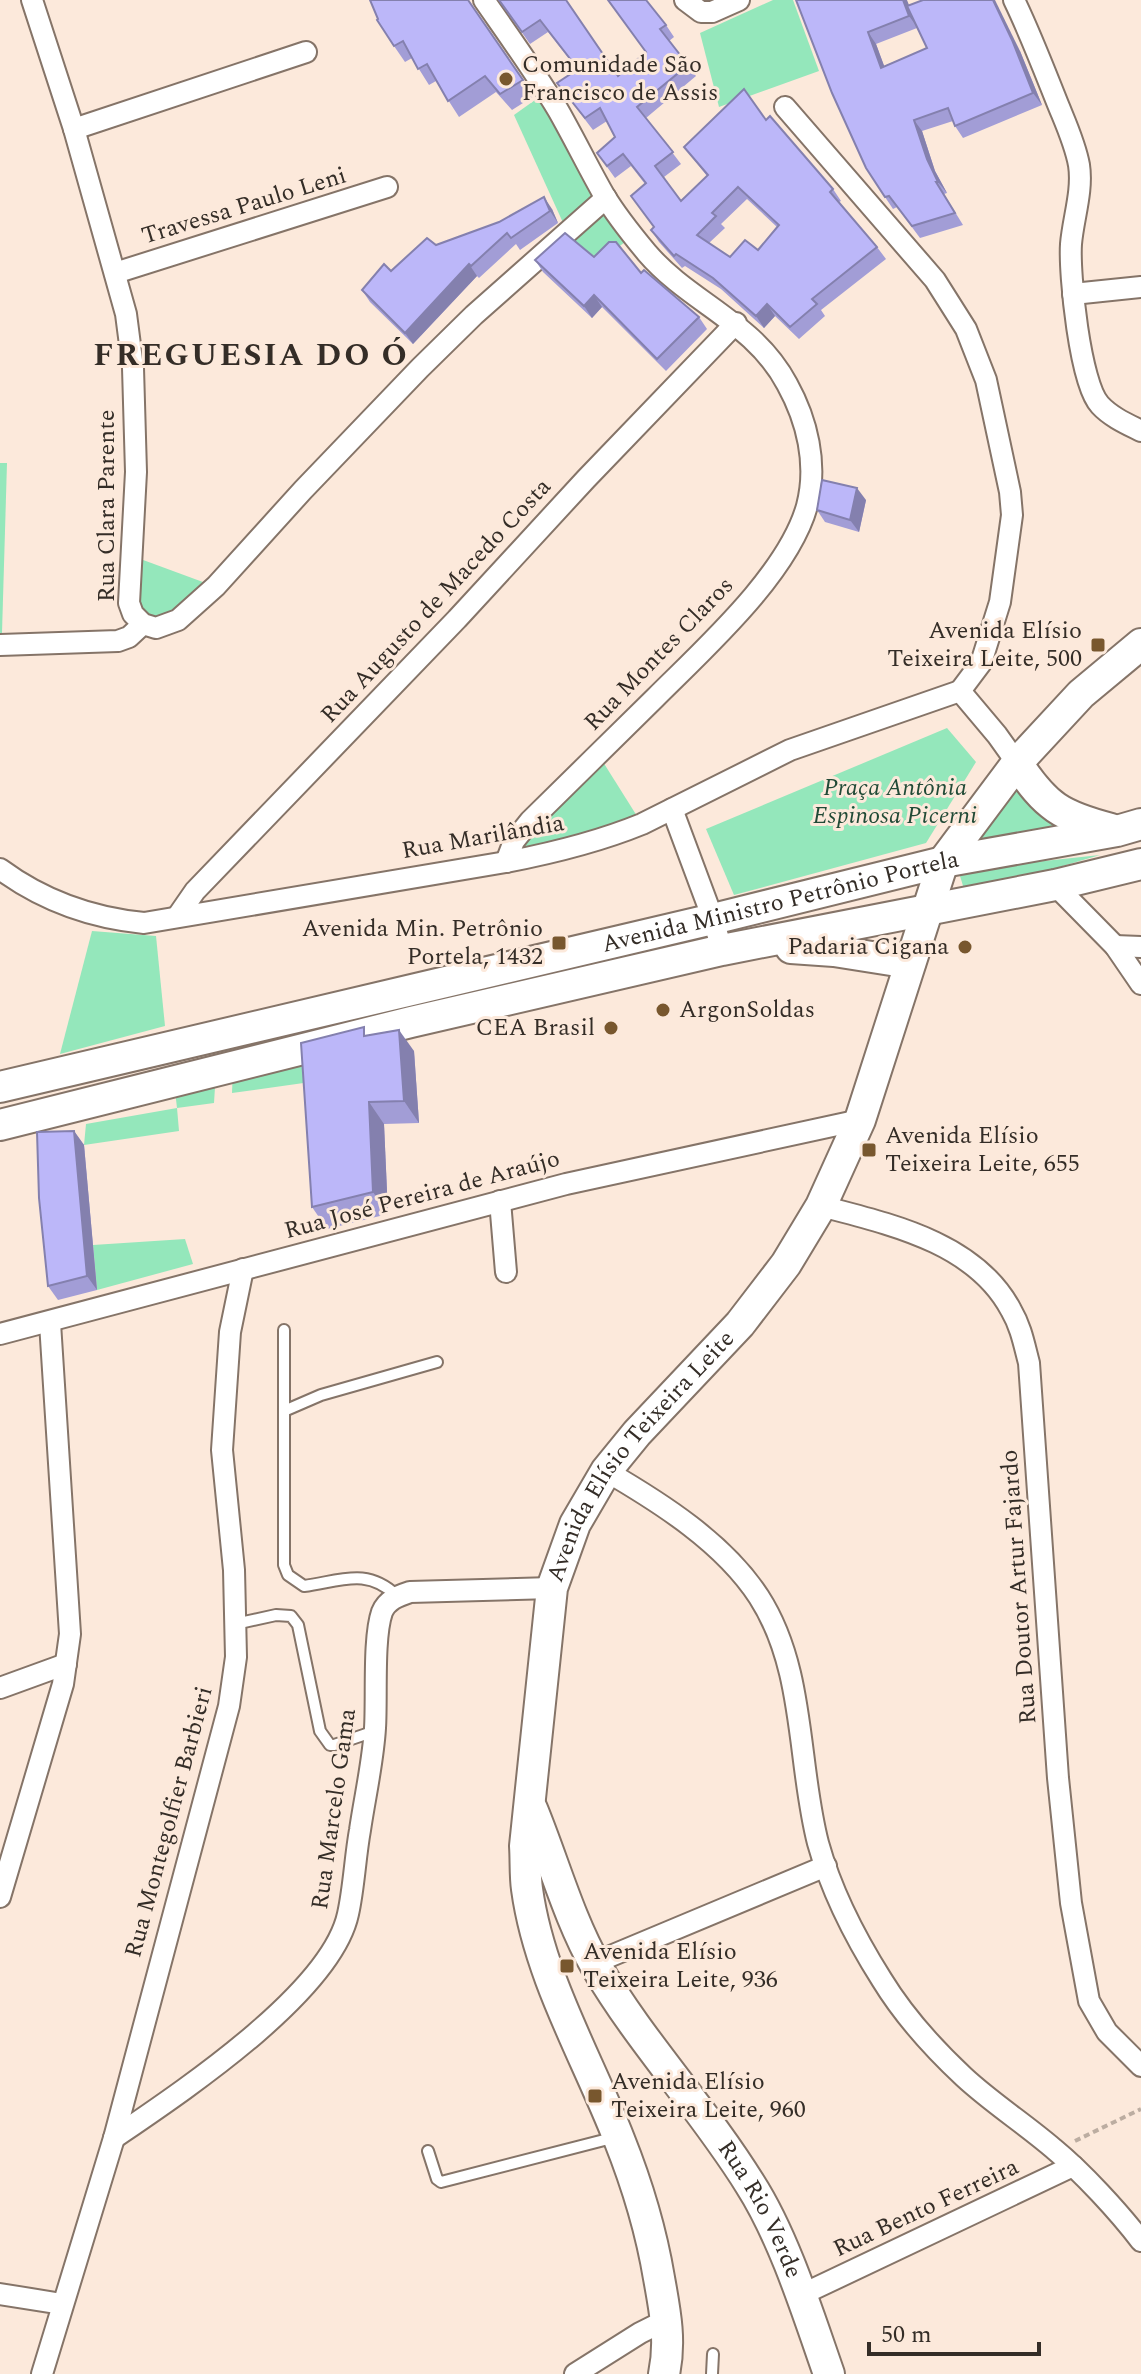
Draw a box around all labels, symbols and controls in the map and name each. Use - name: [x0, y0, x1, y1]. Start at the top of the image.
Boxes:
- place label: Comunidade São Francisco de Assis: [522, 47, 719, 111]
- marker: Comunidade São Francisco de Assis: [497, 70, 515, 88]
- street label: Travessa Paulo Leni: [137, 158, 351, 254]
- district label: FREGUESIA DO Ó: [93, 331, 409, 380]
- street label: Rua Clara Parente: [89, 410, 125, 602]
- street label: Rua Augusto de Macedo Costa: [312, 470, 560, 732]
- street label: Rua Montes Claros: [576, 569, 742, 739]
- place label: Avenida Elísio Teixeira Leite, 500: [887, 613, 1082, 677]
- marker: Avenida Elísio Teixeira Leite, 500: [1089, 636, 1107, 654]
- park label: Praça Antônia Espinosa Picerni: [813, 770, 977, 834]
- street label: Rua Marilândia: [399, 805, 567, 869]
- street label: Avenida Ministro Petrônio Portela: [598, 841, 962, 963]
- place label: Avenida Min. Petrônio Portela, 1432: [302, 911, 543, 975]
- place label: Padaria Cigana: [787, 929, 949, 965]
- marker: Avenida Min. Petrônio Portela, 1432: [550, 934, 568, 952]
- marker: Padaria Cigana: [956, 938, 974, 956]
- place label: ArgonSoldas: [679, 992, 815, 1028]
- marker: ArgonSoldas: [654, 1001, 672, 1019]
- place label: CEA Brasil: [476, 1010, 595, 1046]
- marker: CEA Brasil: [602, 1019, 620, 1037]
- place label: Avenida Elísio Teixeira Leite, 655: [885, 1118, 1080, 1182]
- street label: Rua José Pereira de Araújo: [280, 1141, 564, 1249]
- marker: Avenida Elísio Teixeira Leite, 655: [860, 1141, 878, 1159]
- street label: Avenida Elísio Teixeira Leite: [537, 1322, 743, 1587]
- street label: Rua Doutor Artur Fajardo: [991, 1448, 1047, 1726]
- street label: Rua Montegolfier Barbieri: [115, 1682, 223, 1962]
- street label: Rua Marcelo Gama: [302, 1706, 366, 1912]
- place label: Avenida Elísio Teixeira Leite, 936: [583, 1934, 778, 1998]
- marker: Avenida Elísio Teixeira Leite, 936: [558, 1957, 576, 1975]
- place label: Avenida Elísio Teixeira Leite, 960: [611, 2064, 806, 2128]
- marker: Avenida Elísio Teixeira Leite, 960: [586, 2087, 604, 2105]
- street label: Rua Rio Verde: [708, 2133, 811, 2284]
- street label: Rua Bento Ferreira: [827, 2149, 1025, 2267]
- scale bar: [869, 2306, 1039, 2356]
- text: 50 m: [881, 2317, 932, 2353]

